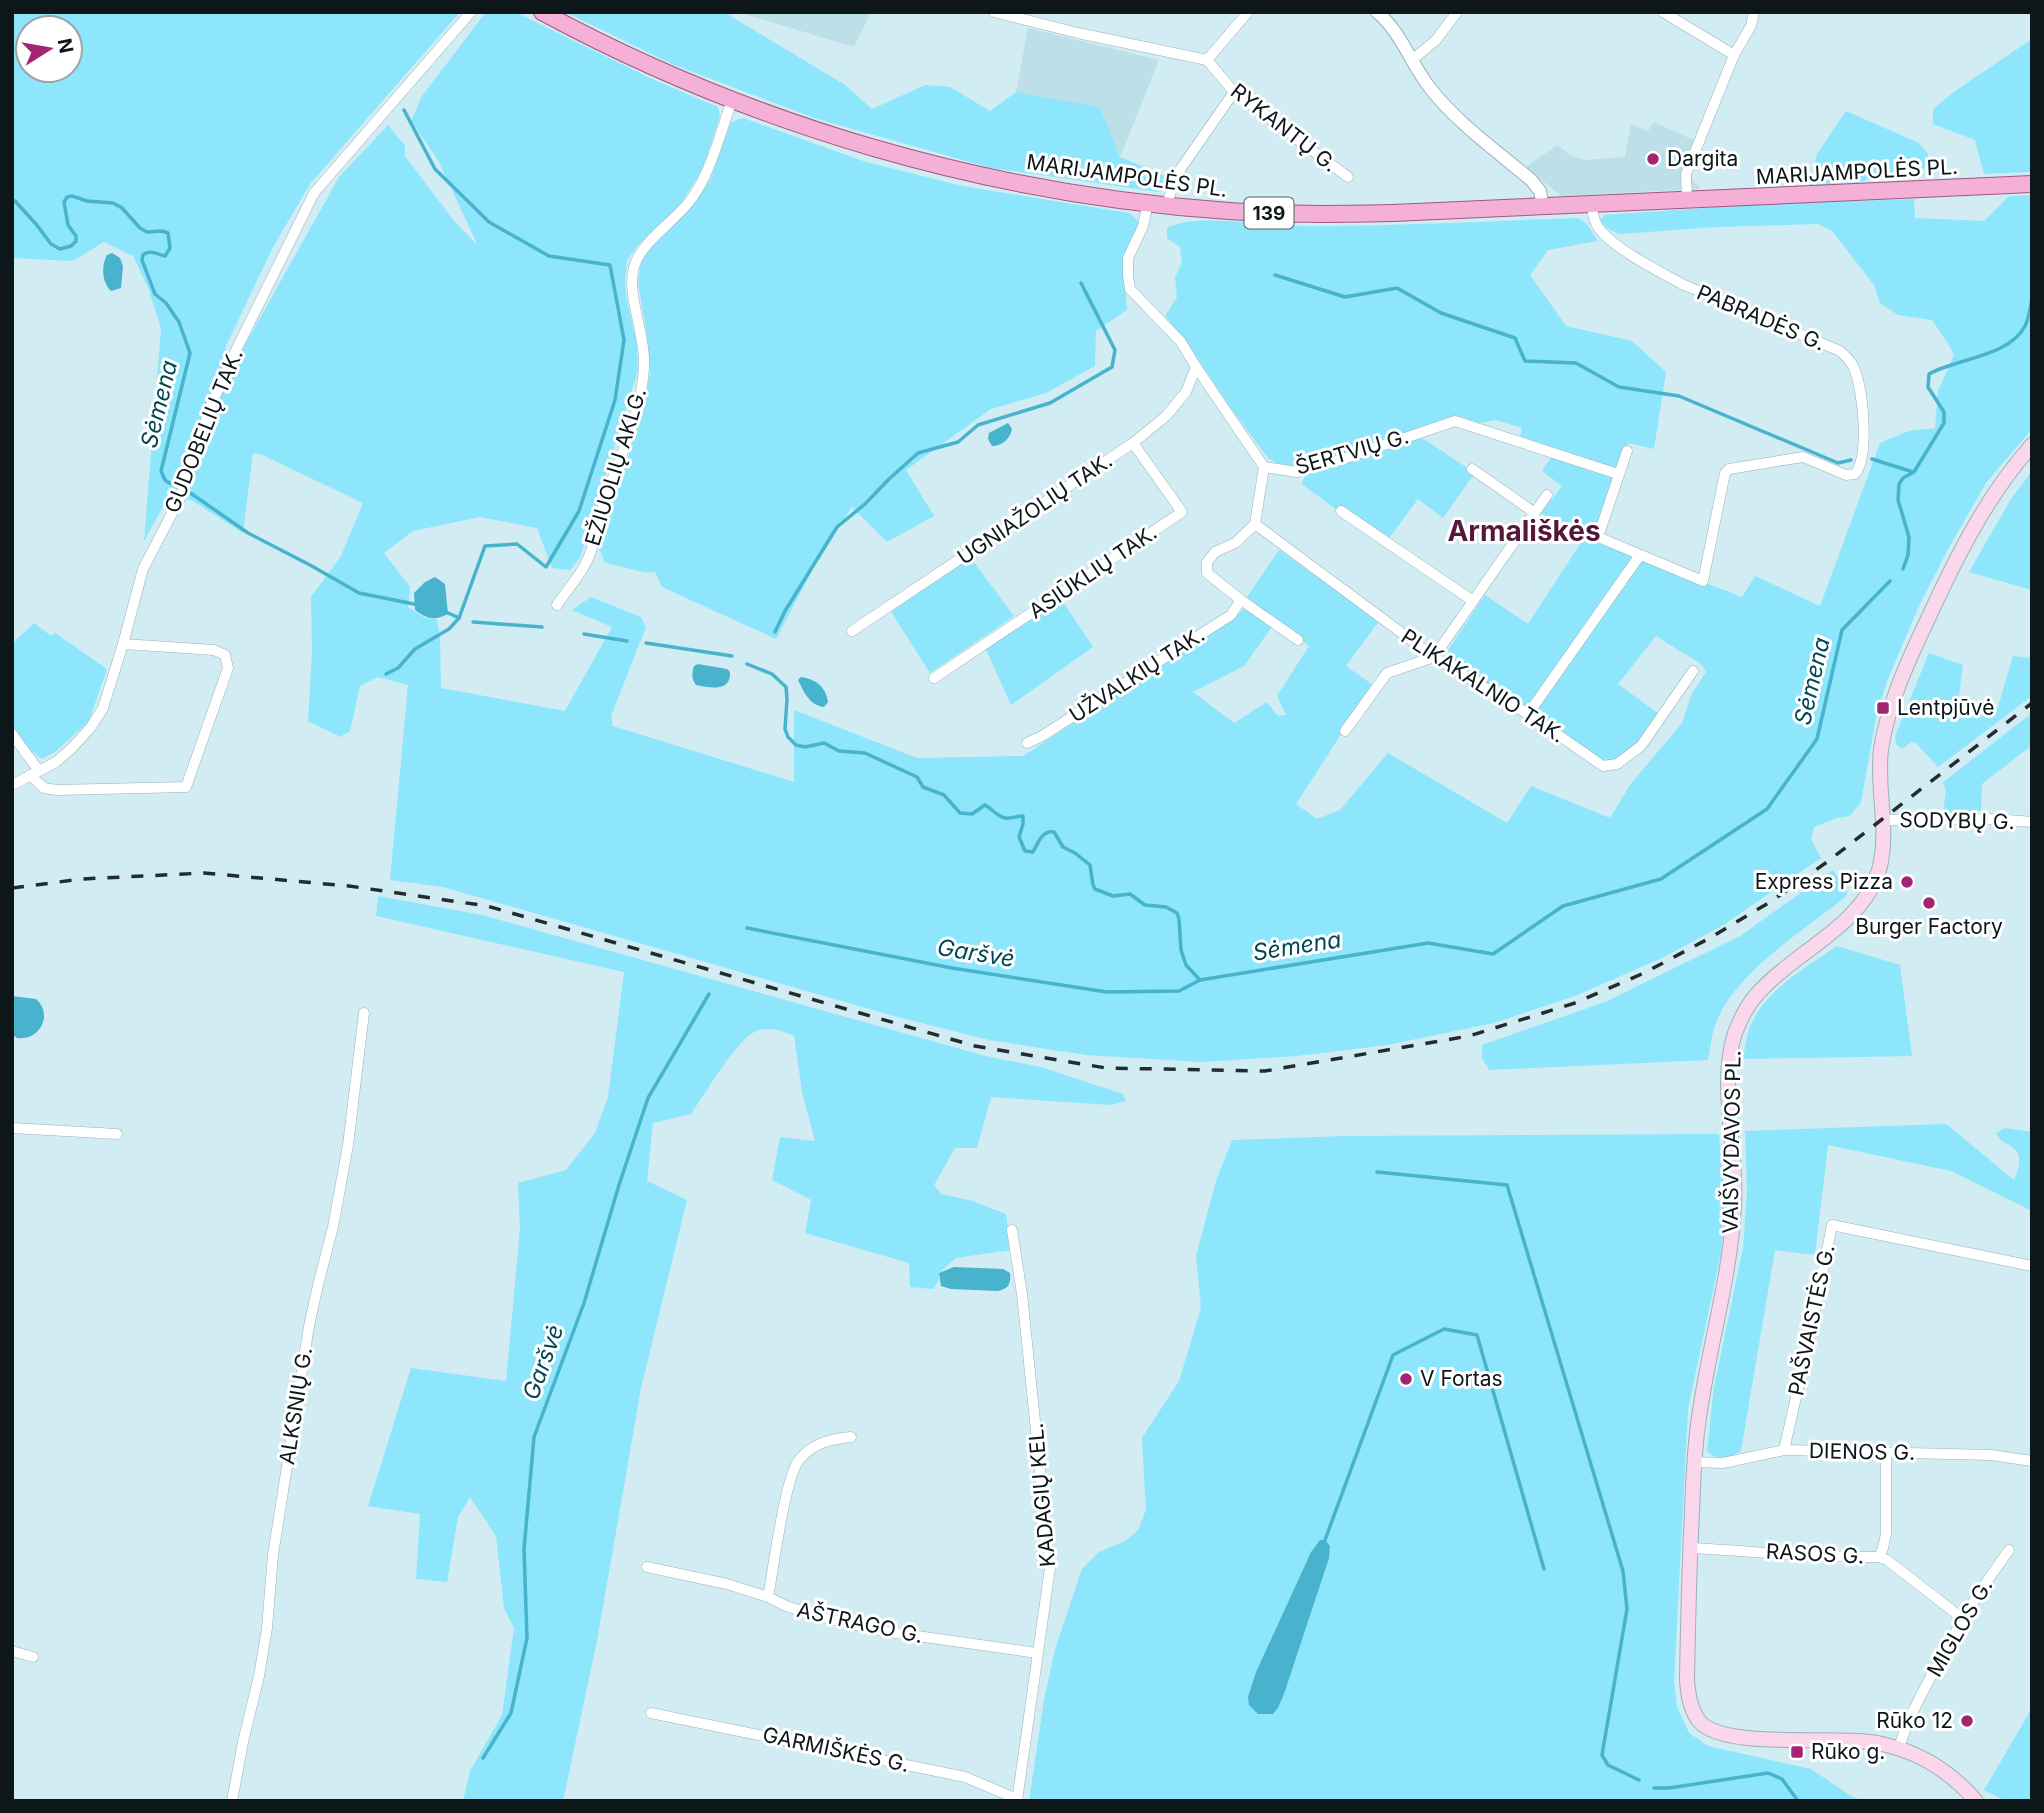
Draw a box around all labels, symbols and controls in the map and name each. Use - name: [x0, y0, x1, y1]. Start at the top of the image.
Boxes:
- north arrow: [14, 14, 84, 84]
- text: N: [53, 37, 78, 55]
- street label: RYKANTŲ G.: [1226, 78, 1343, 177]
- place label: Dargita: [1667, 146, 1738, 171]
- street label: MARIJAMPOLĖS PL.: [1025, 148, 1229, 202]
- marker: Dargita: [1645, 151, 1661, 167]
- street label: MARIJAMPOLĖS PL.: [1755, 153, 1959, 189]
- road number: 139: [1244, 197, 1294, 228]
- street label: PABRADĖS G.: [1693, 278, 1830, 356]
- street label: GUDOBELIŲ TAK.: [159, 345, 248, 516]
- water label: Sėmena: [135, 357, 183, 451]
- street label: EŽIUOLIŲ AKLG.: [579, 385, 651, 549]
- street label: ŠERTVIŲ G.: [1292, 423, 1411, 480]
- street label: UGNIAŽOLIŲ TAK.: [952, 447, 1117, 570]
- district label: Armališkės: [1447, 514, 1601, 548]
- street label: ASIŪKLIŲ TAK.: [1024, 520, 1161, 624]
- street label: UŽVALKIŲ TAK.: [1064, 621, 1209, 728]
- street label: PLIKAKALNIO TAK.: [1397, 623, 1570, 748]
- water label: Sėmena: [1788, 634, 1836, 728]
- place label: Lentpjūvė: [1897, 695, 1994, 720]
- marker: Lentpjūvė: [1875, 700, 1891, 716]
- street label: SODYBŲ G.: [1899, 807, 2015, 834]
- place label: Express Pizza: [1755, 869, 1893, 894]
- marker: Express Pizza: [1899, 874, 1915, 890]
- marker: Burger Factory: [1921, 895, 1937, 911]
- place label: Burger Factory: [1855, 914, 2003, 939]
- water label: Sėmena: [1251, 925, 1343, 967]
- water label: Garšvė: [935, 933, 1017, 973]
- street label: VAIŠVYDAVOS PL.: [1717, 1050, 1746, 1234]
- street label: PAŠVAISTĖS G.: [1782, 1242, 1840, 1398]
- water label: Garšvė: [517, 1321, 569, 1403]
- street label: ALKSNIŲ G.: [274, 1345, 317, 1466]
- place label: V Fortas: [1420, 1366, 1503, 1391]
- marker: V Fortas: [1398, 1371, 1414, 1387]
- street label: KADAGIŲ KEL.: [1023, 1422, 1060, 1568]
- street label: DIENOS G.: [1809, 1438, 1915, 1465]
- street label: RASOS G.: [1765, 1538, 1865, 1569]
- street label: MIGLOS G.: [1922, 1574, 1998, 1681]
- street label: AŠTRAGO G.: [795, 1597, 925, 1648]
- place label: Rūko 12: [1876, 1708, 1953, 1733]
- marker: Rūko 12: [1959, 1713, 1975, 1729]
- street label: GARMIŠKĖS G.: [761, 1721, 912, 1777]
- place label: Rūko g.: [1811, 1739, 1885, 1764]
- marker: Rūko g.: [1789, 1744, 1805, 1760]

